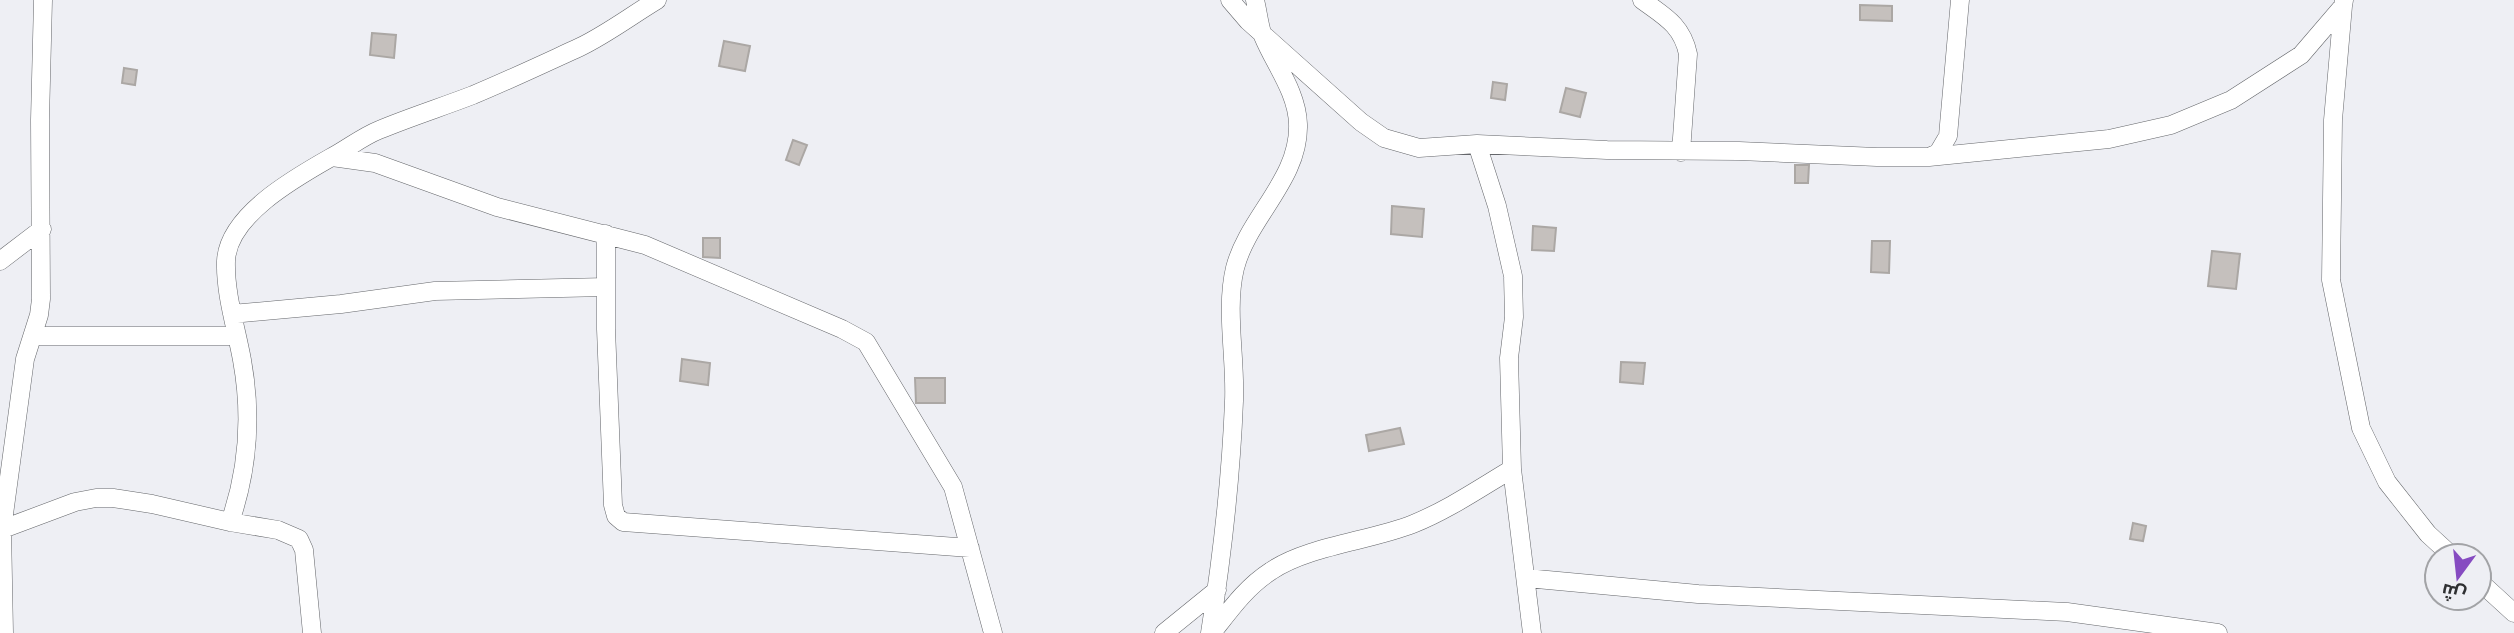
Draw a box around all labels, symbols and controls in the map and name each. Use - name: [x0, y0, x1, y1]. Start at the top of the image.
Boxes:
- north arrow: [2423, 542, 2493, 612]
- text: ش: [2438, 578, 2469, 609]

